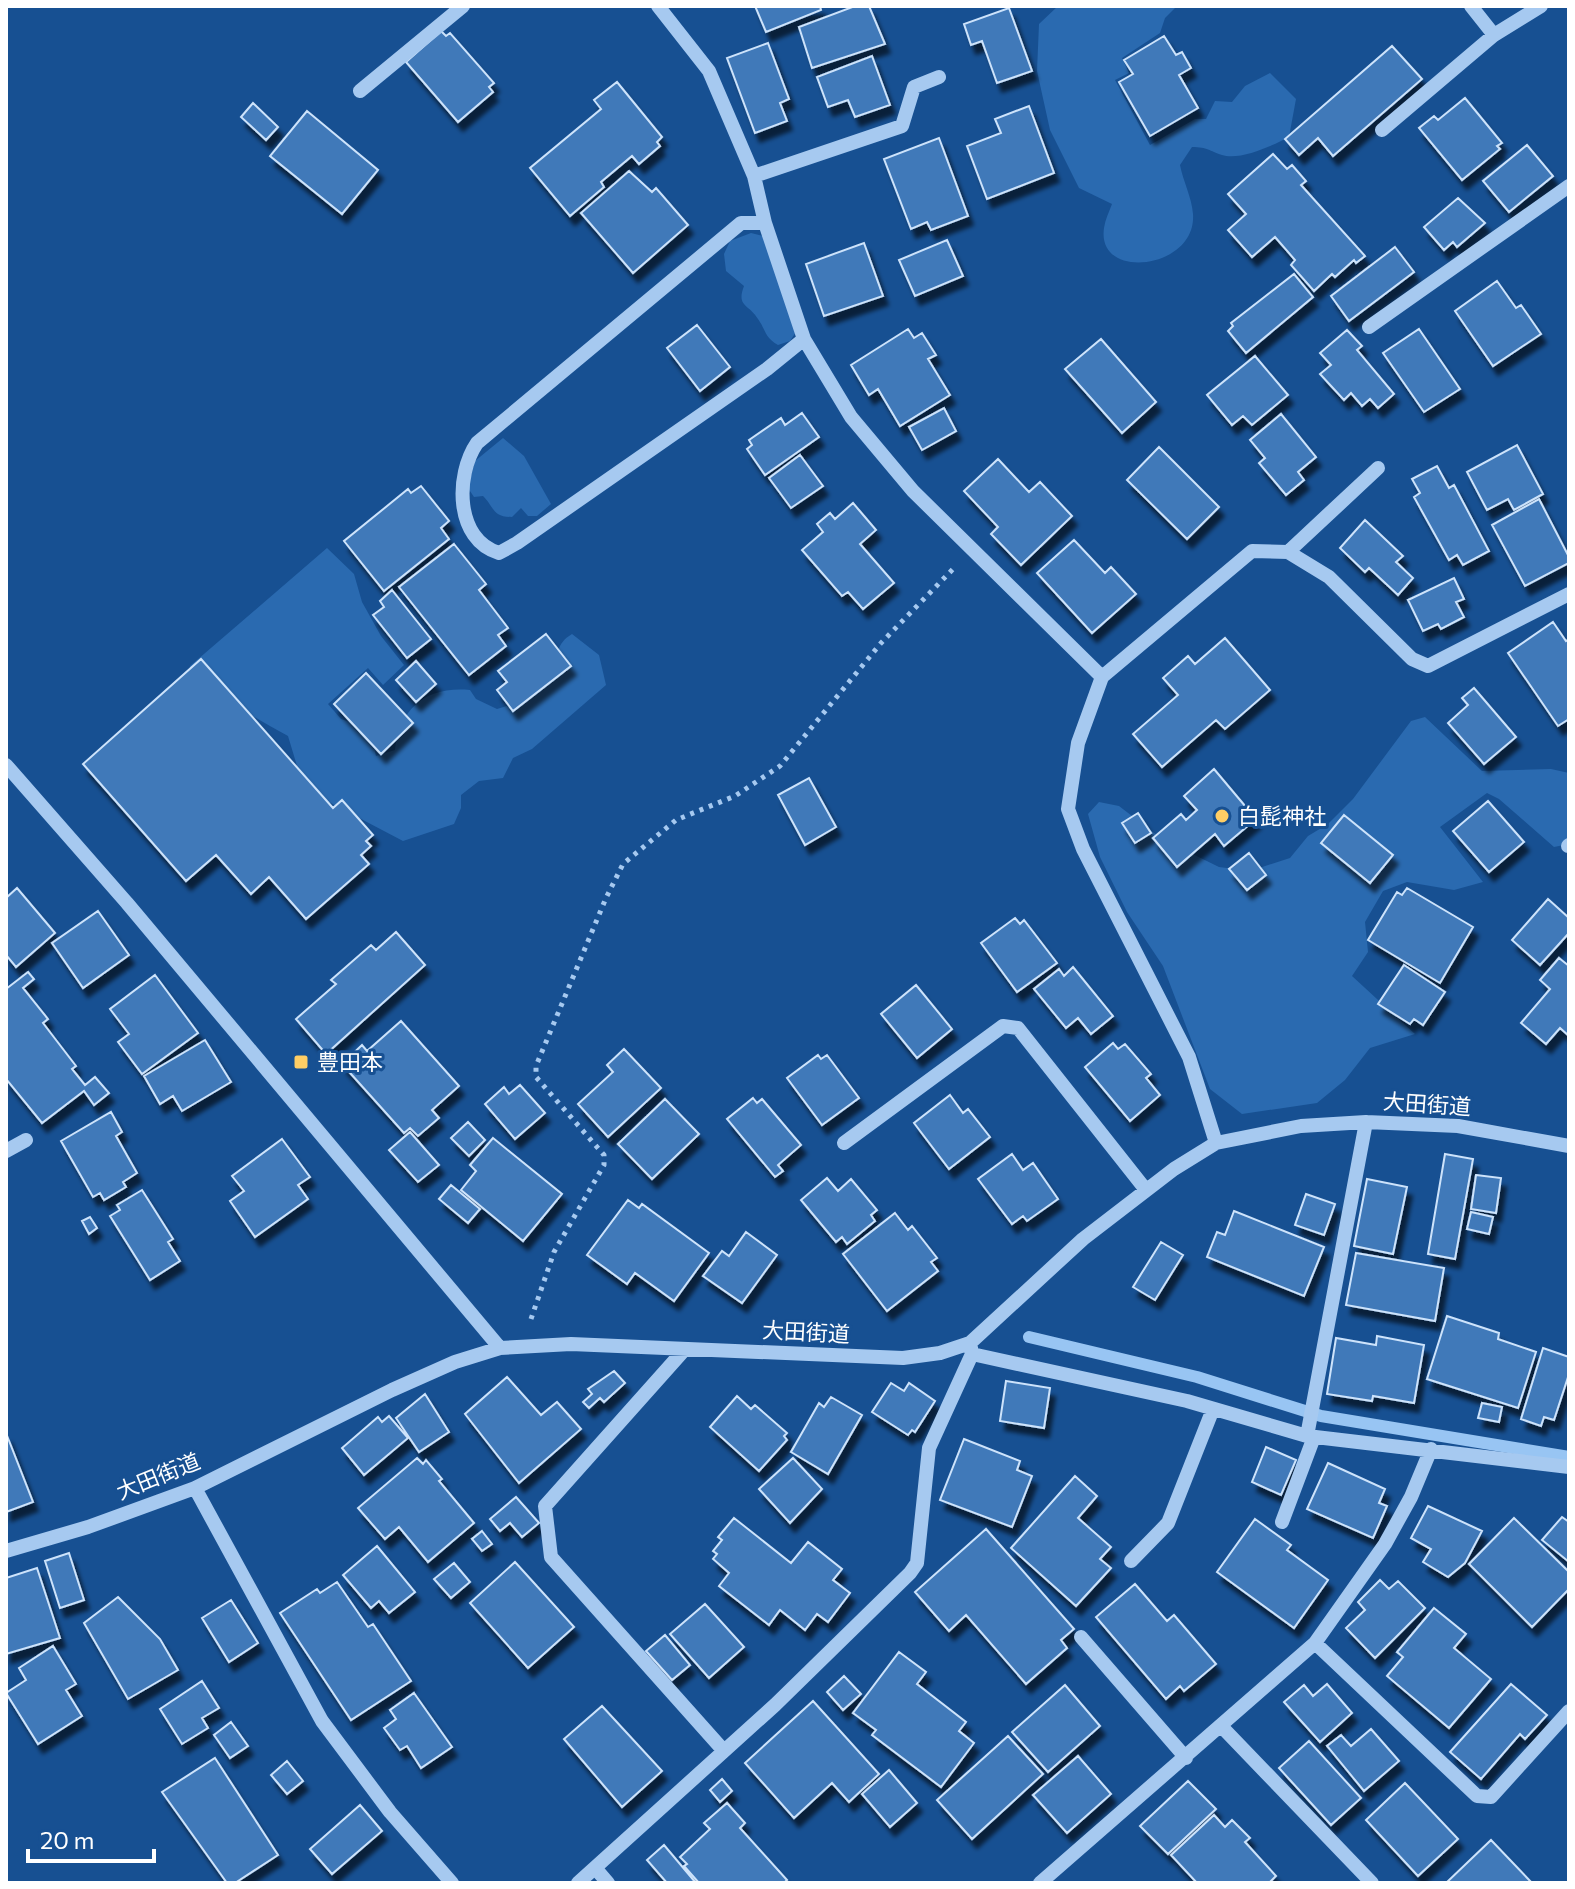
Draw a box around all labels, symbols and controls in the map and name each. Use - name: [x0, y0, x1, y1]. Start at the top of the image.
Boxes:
- place label: 白髭神社: [1238, 802, 1326, 829]
- marker: 白髭神社: [1213, 807, 1231, 825]
- place label: 豊田本: [317, 1048, 383, 1075]
- marker: 豊田本: [292, 1053, 310, 1071]
- street label: 大田街道: [1382, 1087, 1472, 1120]
- street label: 大田街道: [761, 1316, 851, 1347]
- street label: 大田街道: [112, 1447, 204, 1505]
- scale bar: [28, 1813, 154, 1863]
- text: 20 m: [40, 1825, 94, 1854]

